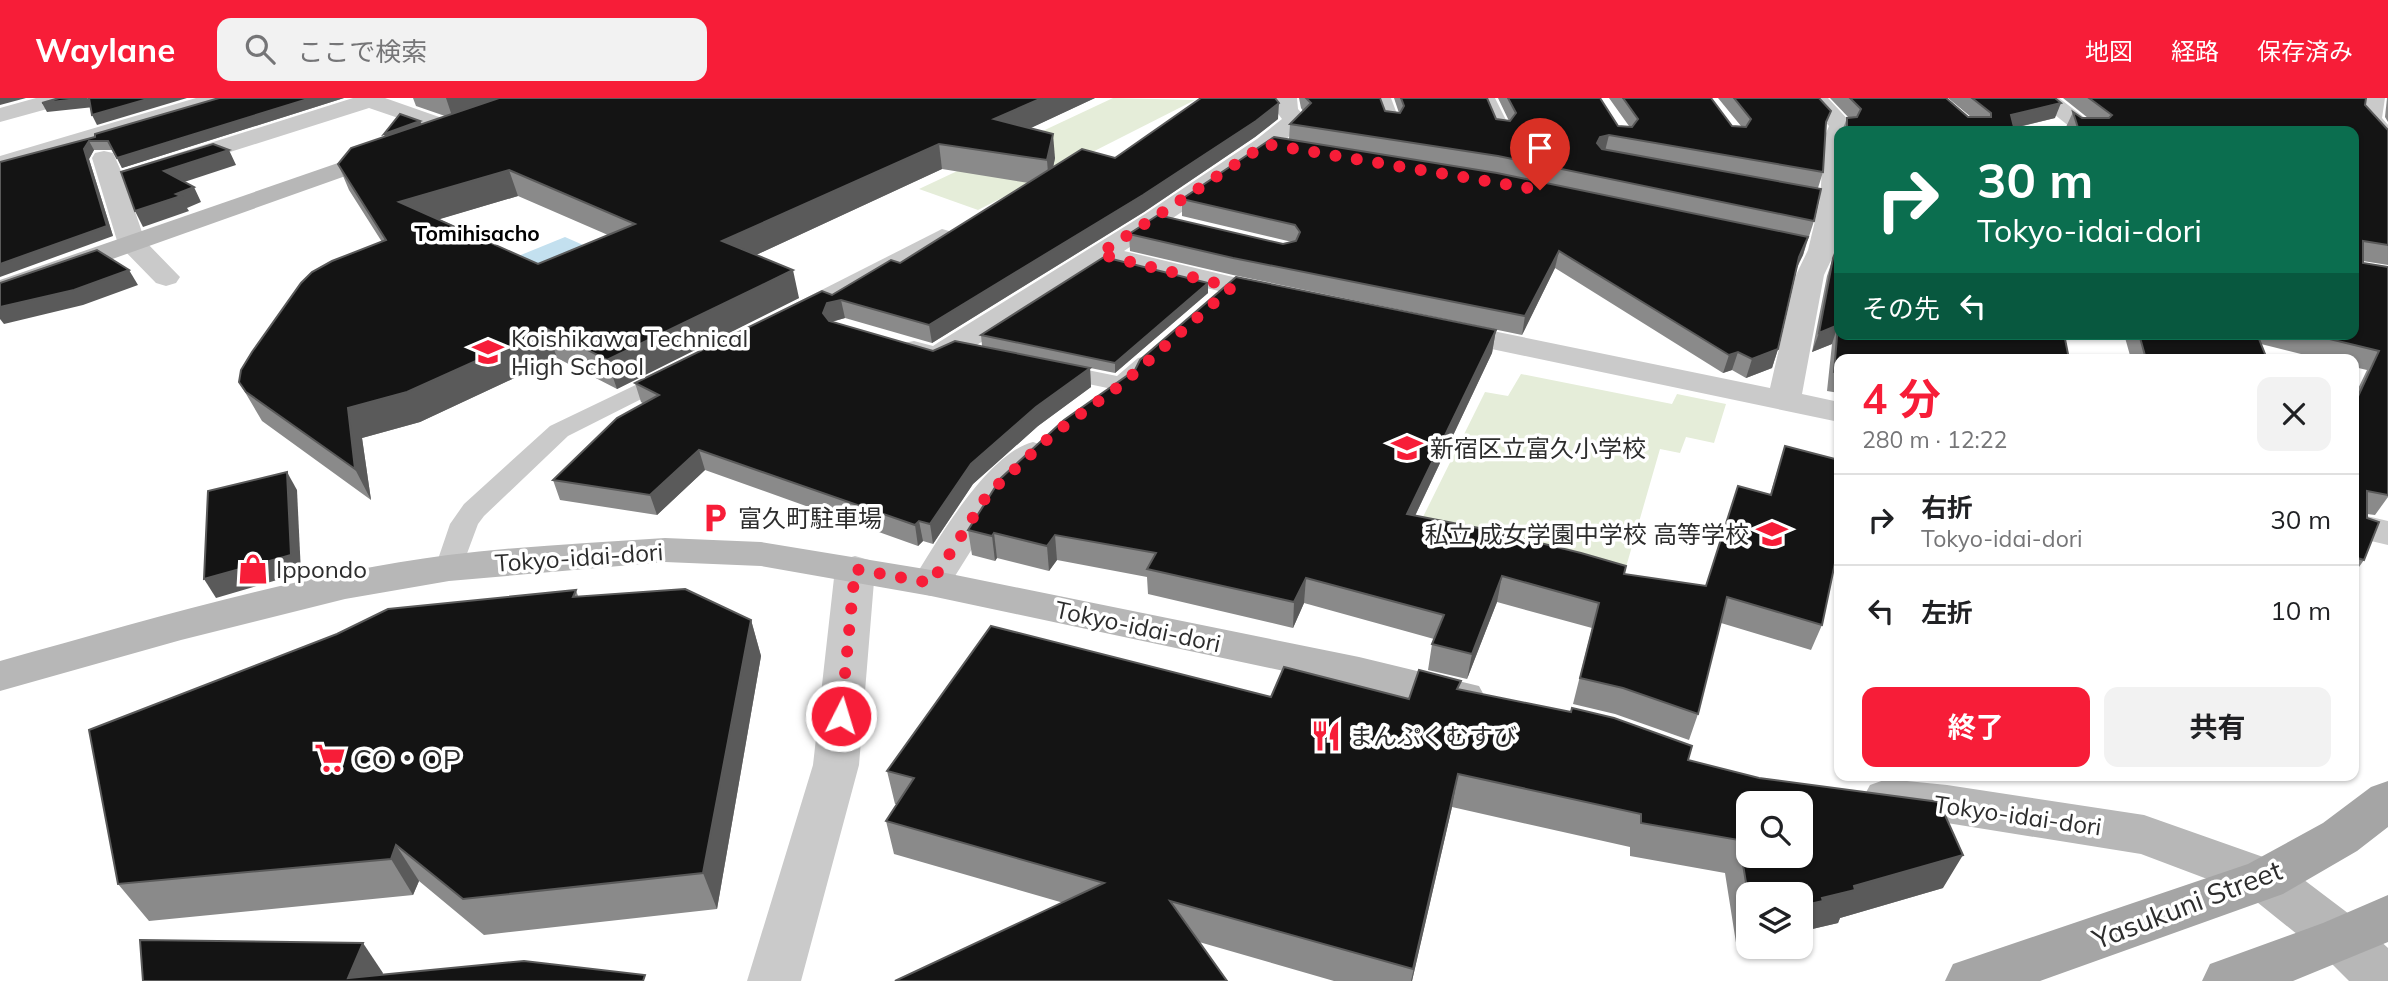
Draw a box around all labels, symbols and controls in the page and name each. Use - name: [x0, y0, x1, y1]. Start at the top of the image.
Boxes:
- search box: [217, 18, 707, 81]
- text: Waylane: [35, 29, 175, 70]
- icon: search: [241, 30, 279, 68]
- text: ここで検索: [297, 35, 427, 68]
- text: 地図: [2085, 36, 2133, 66]
- text: 経路: [2171, 36, 2219, 66]
- text: 保存済み: [2257, 36, 2353, 66]
- pin: [1510, 118, 1570, 190]
- icon: arrive: [1521, 129, 1559, 167]
- text: 30 m: [1977, 149, 2093, 210]
- icon: right: [1862, 154, 1953, 245]
- text: Tokyo-idai-dori: [1977, 210, 2202, 250]
- district label: Tomihisacho: [414, 220, 540, 246]
- icon: left: [1954, 287, 1992, 325]
- text: その先: [1862, 292, 1940, 325]
- place label: Koishikawa Technical High School: [511, 323, 748, 381]
- school or university icon: Koishikawa Technical High School: [471, 335, 505, 369]
- text: 4 分: [1862, 372, 1941, 425]
- button: close: [2257, 377, 2331, 451]
- text: 280 m · 12:22: [1862, 425, 2007, 454]
- school or university icon: 新宿区立富久小学校: [1390, 431, 1424, 465]
- place label: 新宿区立富久小学校: [1430, 433, 1646, 463]
- text: 右折: [1921, 491, 1973, 524]
- parking icon: 富久町駐車場: [698, 501, 732, 535]
- icon: right: [1862, 501, 1900, 539]
- place label: 富久町駐車場: [738, 503, 882, 533]
- text: 30 m: [2270, 503, 2331, 536]
- school or university icon: 私立 成女学園中学校 高等学校: [1755, 517, 1789, 551]
- place label: 私立 成女学園中学校 高等学校: [1424, 519, 1749, 549]
- text: Tokyo-idai-dori: [1921, 524, 2083, 553]
- street label: Tokyo-idai-dori: [494, 536, 664, 578]
- shop icon: Ippondo: [236, 552, 270, 586]
- place label: Ippondo: [276, 554, 367, 584]
- icon: left: [1862, 592, 1900, 630]
- street label: Tokyo-idai-dori: [1052, 594, 1224, 658]
- text: 10 m: [2270, 594, 2331, 627]
- text: 左折: [1921, 596, 1973, 629]
- position arrow: [804, 679, 878, 753]
- button: 終了: [1862, 687, 2090, 767]
- button: 共有: [2104, 687, 2331, 767]
- restaurant icon: まんぷくむすび: [1309, 719, 1343, 753]
- place label: まんぷくむすび: [1349, 721, 1517, 751]
- supermarket icon: CO・OP: [313, 741, 347, 775]
- place label: CO・OP: [353, 741, 461, 776]
- street label: Tokyo-idai-dori: [1932, 788, 2104, 842]
- map controls: [1736, 791, 1813, 959]
- button: search: [1736, 791, 1813, 868]
- street label: Yasukuni Street: [2086, 852, 2287, 957]
- button: layers: [1736, 882, 1813, 959]

